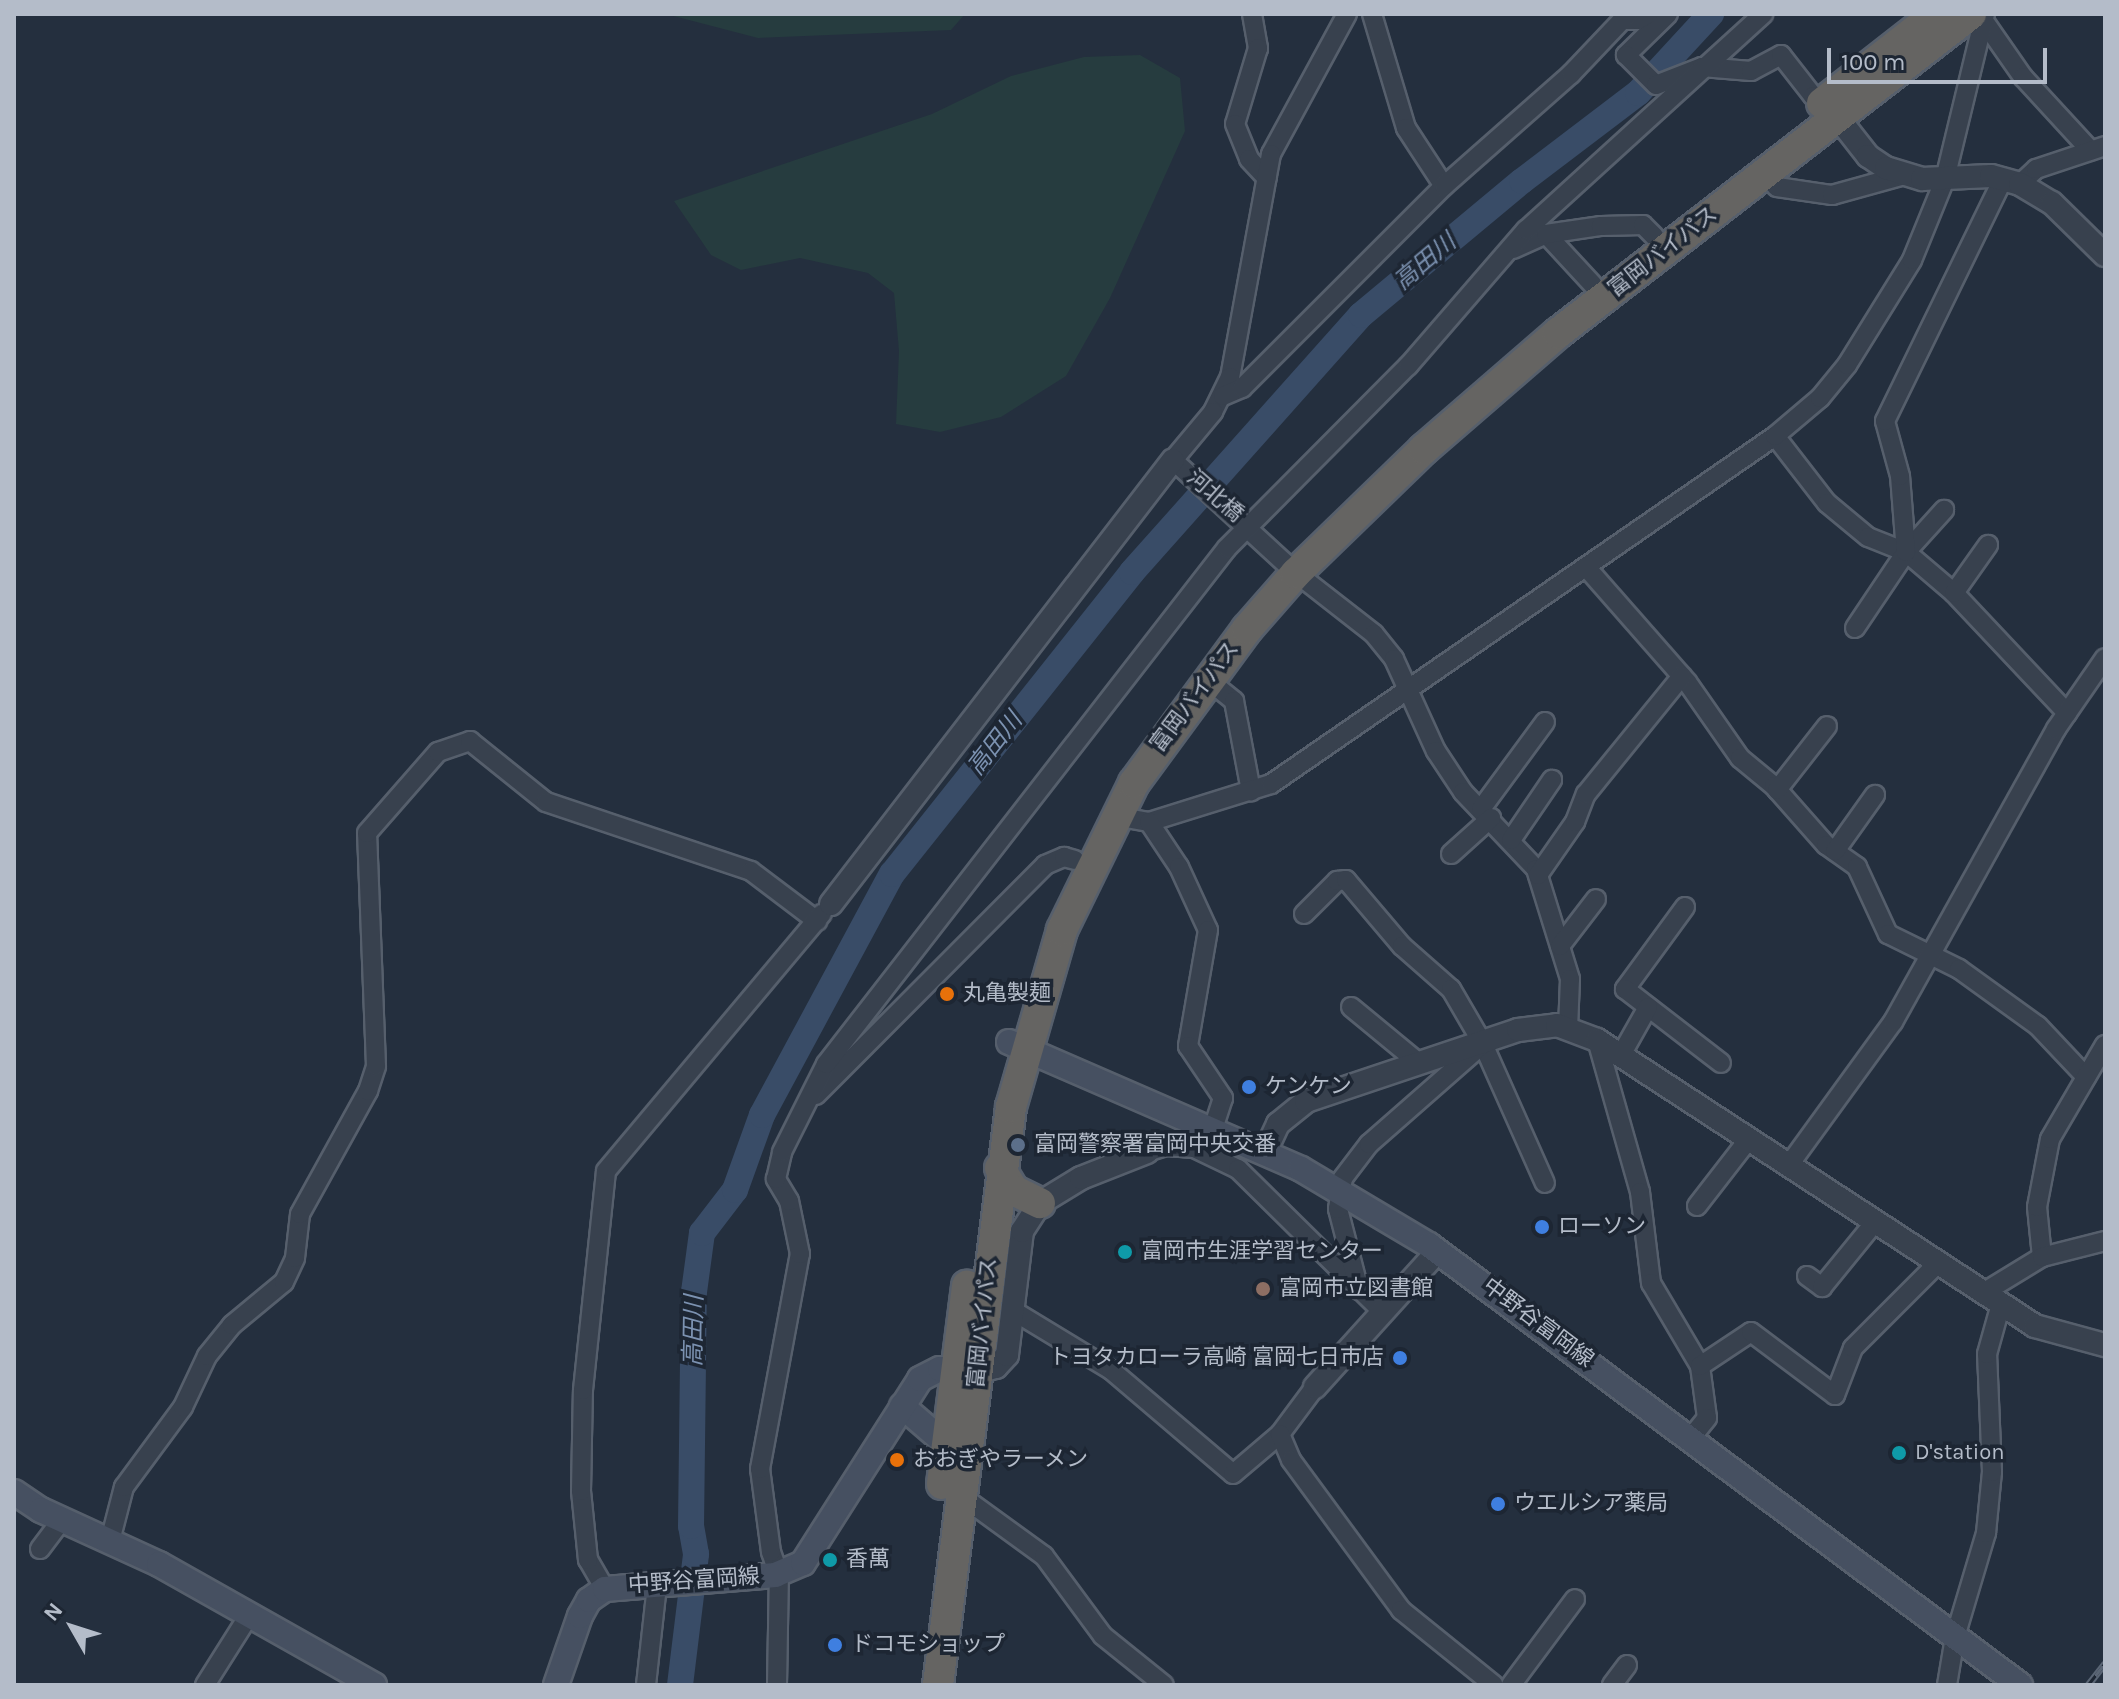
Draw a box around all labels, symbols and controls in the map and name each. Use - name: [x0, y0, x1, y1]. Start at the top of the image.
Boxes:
- scale bar: [1831, 32, 2051, 82]
- text: 100 m: [1841, 48, 1906, 76]
- street label: 富岡バイパス: [1603, 201, 1723, 303]
- water label: 高田川: [1388, 228, 1462, 296]
- street label: 河北橋: [1181, 464, 1249, 528]
- street label: 富岡バイパス: [1145, 636, 1245, 758]
- water label: 高田川: [961, 707, 1029, 781]
- place label: 丸亀製麺: [963, 981, 1051, 1007]
- marker: 丸亀製麺: [938, 985, 956, 1003]
- place label: ケンケン: [1265, 1074, 1353, 1100]
- marker: ケンケン: [1240, 1078, 1258, 1096]
- place label: 富岡警察署富岡中央交番: [1034, 1132, 1276, 1158]
- marker: 富岡警察署富岡中央交番: [1009, 1136, 1027, 1154]
- place label: ローソン: [1558, 1214, 1646, 1240]
- marker: ローソン: [1533, 1218, 1551, 1236]
- place label: 富岡市生涯学習センター: [1141, 1239, 1383, 1265]
- marker: 富岡市生涯学習センター: [1116, 1243, 1134, 1261]
- street label: 富岡バイパス: [963, 1256, 1003, 1390]
- street label: 中野谷富岡線: [1477, 1273, 1599, 1373]
- place label: 富岡市立図書館: [1279, 1276, 1433, 1302]
- marker: 富岡市立図書館: [1254, 1280, 1272, 1298]
- water label: 高田川: [679, 1295, 709, 1367]
- place label: トヨタカローラ高崎 富岡七日市店: [1049, 1345, 1384, 1371]
- marker: トヨタカローラ高崎 富岡七日市店: [1391, 1349, 1409, 1367]
- place label: D'station: [1915, 1440, 2005, 1466]
- marker: D'station: [1890, 1444, 1908, 1462]
- place label: おおぎやラーメン: [913, 1447, 1089, 1473]
- marker: おおぎやラーメン: [888, 1451, 906, 1469]
- place label: ウエルシア薬局: [1514, 1491, 1668, 1517]
- marker: ウエルシア薬局: [1489, 1495, 1507, 1513]
- place label: 香萬: [846, 1547, 890, 1573]
- marker: 香萬: [821, 1551, 839, 1569]
- street label: 中野谷富岡線: [627, 1563, 761, 1599]
- north arrow: [32, 1587, 112, 1667]
- text: N: [38, 1598, 68, 1626]
- place label: ドコモショップ: [851, 1632, 1005, 1658]
- marker: ドコモショップ: [826, 1636, 844, 1654]

